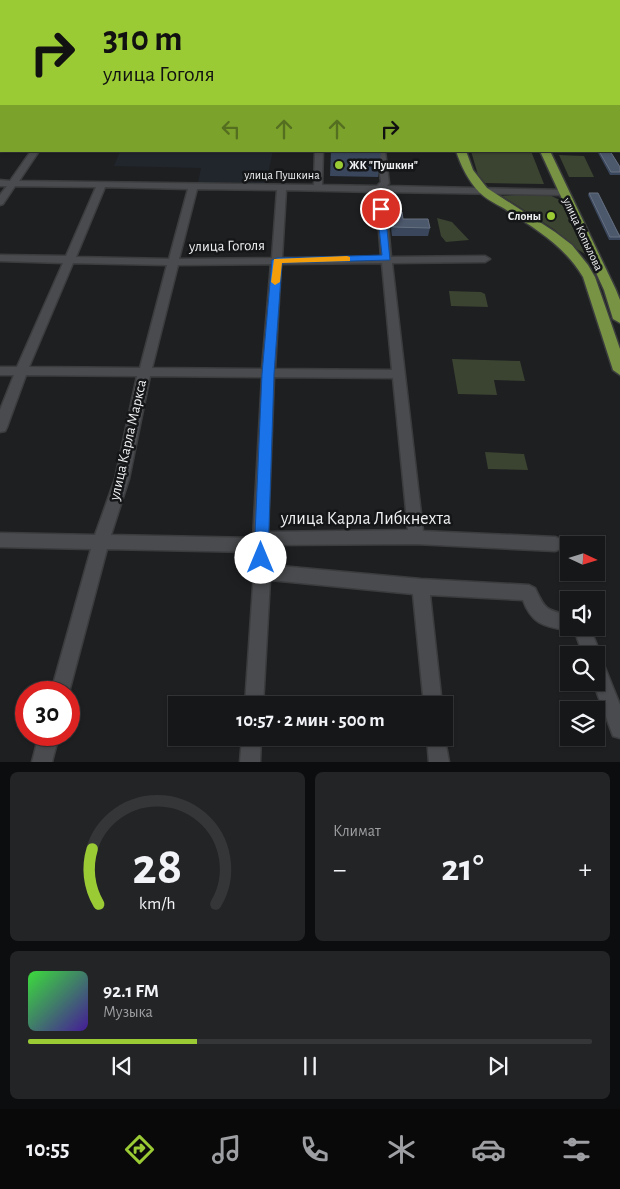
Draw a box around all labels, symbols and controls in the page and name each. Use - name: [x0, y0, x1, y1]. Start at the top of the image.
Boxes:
- icon: right: [20, 20, 85, 85]
- text: 310 m: [103, 22, 182, 57]
- text: улица Гоголя: [103, 63, 215, 85]
- icon: left: [217, 115, 245, 143]
- icon: ahead: [270, 115, 298, 143]
- icon: ahead: [323, 115, 351, 143]
- icon: right: [376, 115, 404, 143]
- marker: ЖК "Пушкин": [333, 159, 345, 171]
- place label: ЖК "Пушкин": [349, 159, 418, 172]
- street label: улица Пушкина: [243, 169, 320, 182]
- pin: [360, 188, 402, 230]
- icon: arrive: [367, 195, 395, 223]
- street label: улица Копылова: [560, 195, 605, 273]
- place label: Слоны: [508, 210, 541, 222]
- marker: Слоны: [545, 210, 557, 222]
- street label: улица Гоголя: [188, 238, 265, 254]
- street label: улица Карла Маркса: [107, 378, 149, 503]
- street label: улица Карла Либкнехта: [280, 509, 451, 528]
- position arrow: [234, 531, 286, 583]
- north arrow: [560, 536, 605, 581]
- map controls: [560, 536, 605, 746]
- button: sound: [560, 591, 605, 636]
- button: search: [560, 646, 605, 691]
- speed limit sign: 30: [15, 681, 80, 746]
- button: layers: [560, 701, 605, 746]
- text: 10:57 · 2 мин · 500 m: [236, 711, 385, 730]
- text: Климат: [333, 823, 381, 839]
- text: 28: [132, 841, 183, 893]
- text: 21°: [441, 850, 484, 888]
- text: −: [333, 856, 346, 884]
- text: +: [579, 856, 592, 884]
- text: km/h: [139, 895, 176, 913]
- text: 92.1 FM: [103, 982, 159, 1001]
- text: Музыка: [103, 1004, 153, 1020]
- icon: previous: [108, 1052, 136, 1080]
- icon: pause: [296, 1052, 324, 1080]
- icon: next: [484, 1052, 512, 1080]
- icon: directions: [122, 1132, 157, 1167]
- icon: music: [209, 1132, 244, 1167]
- icon: phone: [297, 1132, 332, 1167]
- icon: climate: [384, 1132, 419, 1167]
- icon: car: [471, 1132, 506, 1167]
- icon: filters: [559, 1132, 594, 1167]
- text: 10:55: [26, 1138, 70, 1160]

